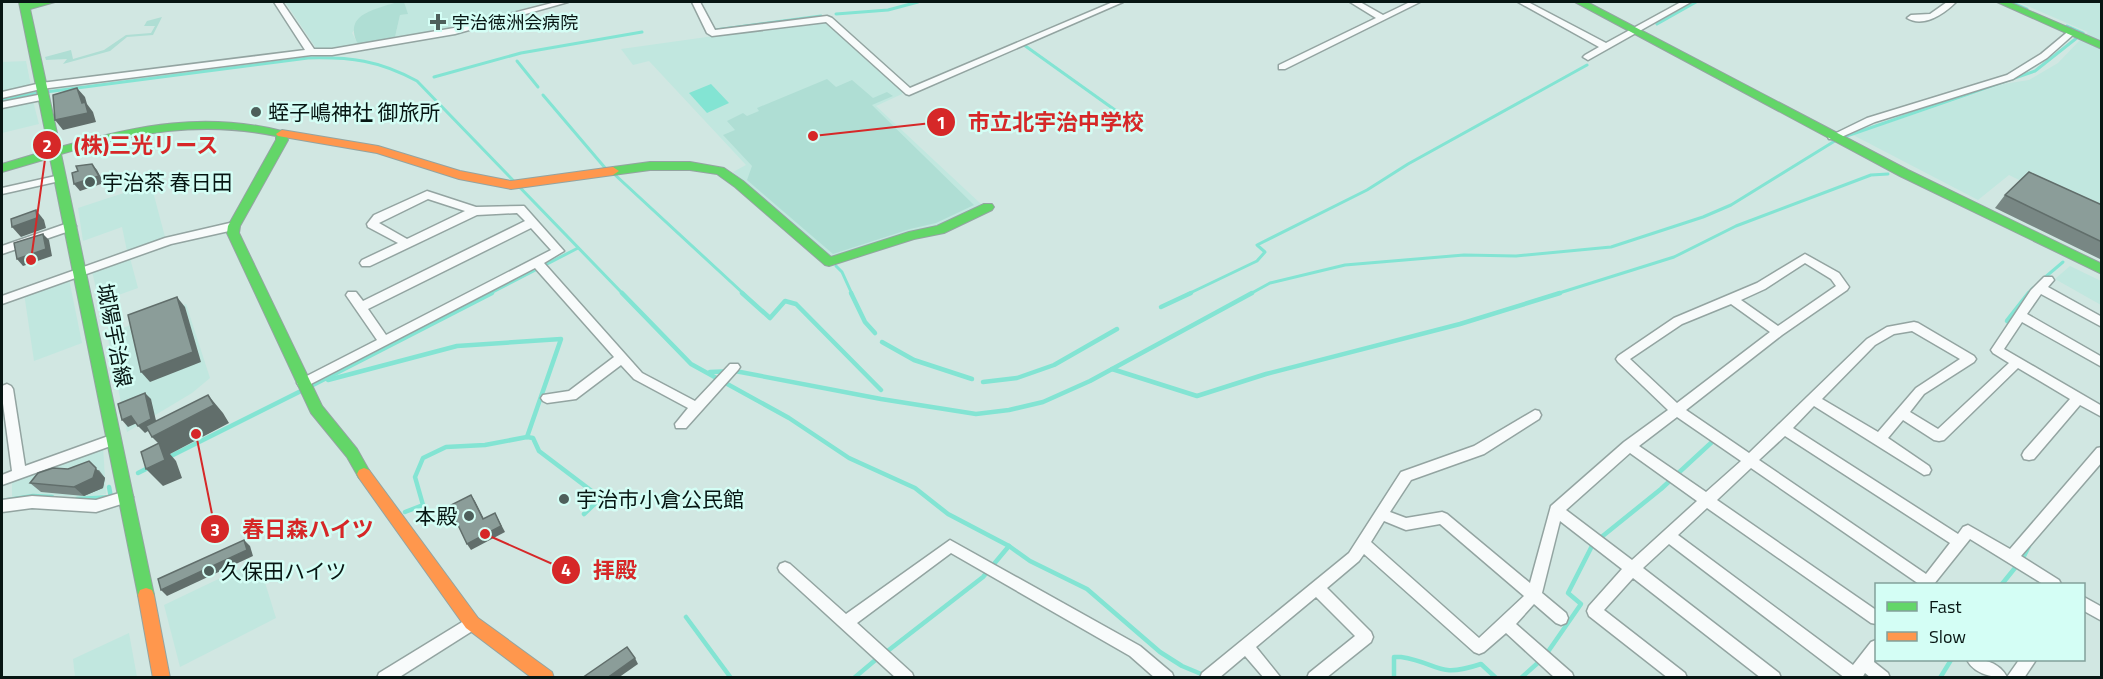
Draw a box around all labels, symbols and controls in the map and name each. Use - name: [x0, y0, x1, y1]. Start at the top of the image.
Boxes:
- place label: 宇治徳洲会病院: [452, 9, 578, 36]
- marker: 宇治徳洲会病院: [429, 13, 447, 31]
- place label: 蛭子嶋神社 御旅所: [268, 96, 441, 128]
- callout: 市立北宇治中学校: [926, 102, 1156, 142]
- marker: 蛭子嶋神社 御旅所: [249, 105, 263, 119]
- text: 市立北宇治中学校: [968, 105, 1144, 139]
- text: 1: [936, 109, 946, 136]
- callout: (株)三光リース: [32, 125, 231, 165]
- text: (株)三光リース: [74, 128, 218, 162]
- text: 2: [42, 132, 52, 159]
- place label: 宇治茶 春日田: [102, 166, 233, 198]
- marker: 宇治茶 春日田: [83, 175, 97, 189]
- street label: 城陽宇治線: [89, 280, 141, 390]
- place label: 宇治市小倉公民館: [576, 483, 744, 515]
- marker: 宇治市小倉公民館: [557, 492, 571, 506]
- place label: 本殿: [415, 500, 457, 532]
- callout: 春日森ハイツ: [200, 509, 386, 549]
- marker: 本殿: [462, 509, 476, 523]
- text: 春日森ハイツ: [242, 512, 374, 546]
- text: 3: [210, 516, 220, 543]
- callout: 拝殿: [551, 550, 649, 590]
- text: 拝殿: [593, 553, 637, 587]
- place label: 久保田ハイツ: [221, 555, 347, 587]
- text: 4: [561, 556, 571, 583]
- marker: 久保田ハイツ: [202, 564, 216, 578]
- legend: [1875, 583, 2085, 661]
- text: Fast: [1929, 593, 1962, 620]
- text: Slow: [1929, 623, 1966, 650]

